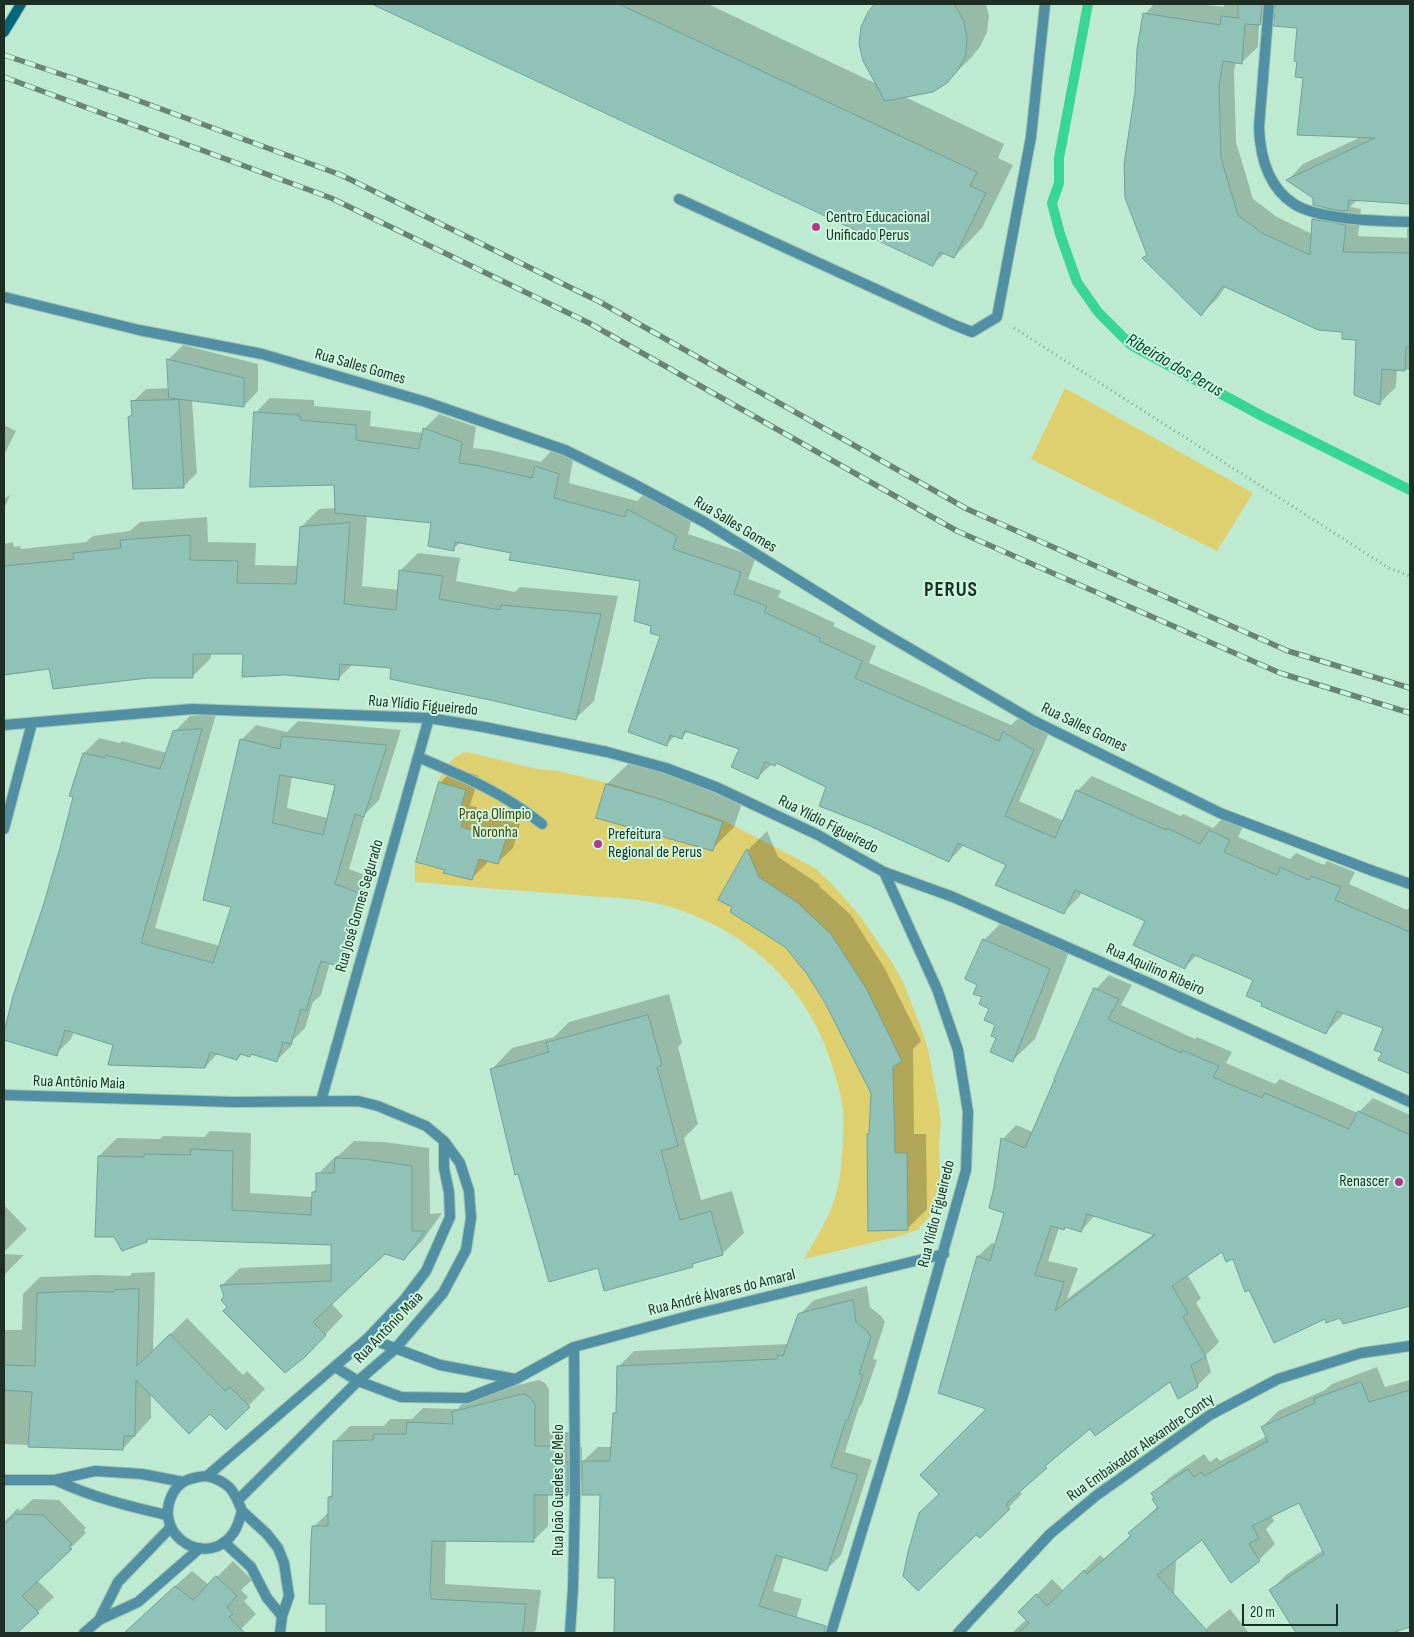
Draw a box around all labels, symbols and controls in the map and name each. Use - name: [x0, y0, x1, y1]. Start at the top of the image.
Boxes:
- place label: Centro Educacional Unificado Perus: [826, 208, 930, 246]
- marker: Centro Educacional Unificado Perus: [810, 221, 822, 233]
- water label: Ribeirão dos Perus: [1122, 330, 1226, 402]
- street label: Rua Salles Gomes: [312, 345, 408, 389]
- street label: Rua Salles Gomes: [690, 493, 780, 557]
- district label: PERUS: [923, 578, 979, 604]
- street label: Rua Ylídio Figueiredo: [367, 692, 479, 720]
- street label: Rua Salles Gomes: [1038, 699, 1130, 757]
- street label: Rua Ylídio Figueiredo: [775, 792, 881, 858]
- park label: Praça Olímpio Noronha: [459, 805, 531, 843]
- place label: Prefeitura Regional de Perus: [608, 825, 702, 863]
- street label: Rua José Gomes Segurado: [332, 837, 388, 975]
- marker: Prefeitura Regional de Perus: [592, 838, 604, 850]
- street label: Rua Aquilino Ribeiro: [1103, 940, 1207, 1000]
- street label: Rua Antônio Maia: [33, 1072, 125, 1094]
- street label: Rua Ylídio Figueiredo: [914, 1158, 960, 1270]
- place label: Renascer: [1339, 1172, 1389, 1192]
- marker: Renascer: [1393, 1176, 1405, 1188]
- street label: Rua André Álvares do Amaral: [646, 1265, 798, 1321]
- street label: Rua Antônio Maia: [350, 1288, 428, 1368]
- street label: Rua Embaixador Alexandre Conty: [1064, 1390, 1218, 1506]
- street label: Rua João Guedes de Melo: [549, 1424, 569, 1556]
- scale bar: [1244, 1594, 1340, 1626]
- text: 20 m: [1250, 1603, 1275, 1622]

